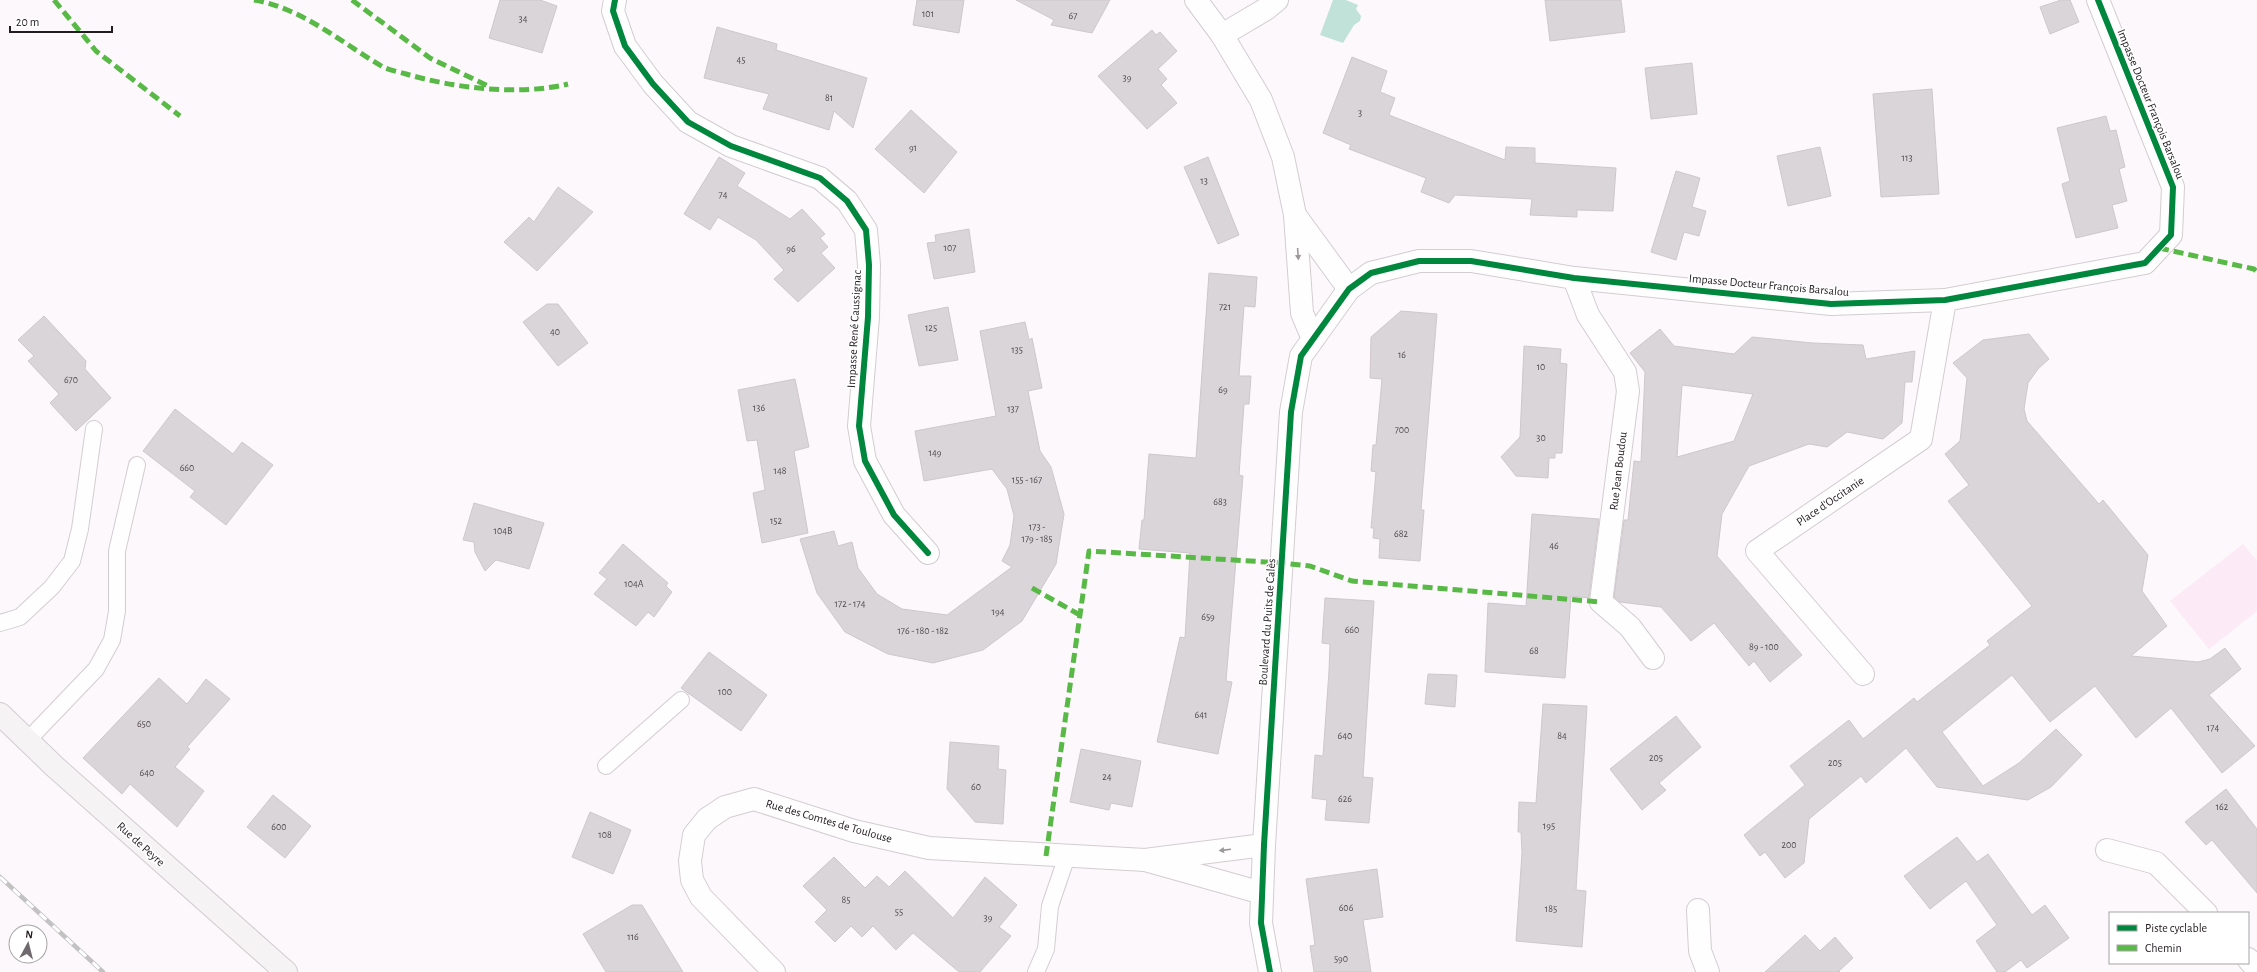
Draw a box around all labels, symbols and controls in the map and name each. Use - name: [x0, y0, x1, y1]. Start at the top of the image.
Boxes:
- scale bar: [10, 8, 112, 34]
- house number: 101: [922, 9, 934, 19]
- house number: 67: [1069, 11, 1077, 21]
- house number: 34: [519, 14, 528, 24]
- text: 20 m: [16, 16, 39, 28]
- street label: Impasse Docteur François Barsalou: [2115, 27, 2187, 181]
- house number: 45: [737, 55, 746, 65]
- house number: 39: [1123, 73, 1132, 83]
- house number: 81: [825, 93, 833, 103]
- house number: 3: [1358, 108, 1362, 118]
- house number: 91: [909, 143, 917, 153]
- house number: 113: [1902, 153, 1913, 163]
- house number: 13: [1200, 176, 1208, 186]
- house number: 74: [719, 190, 728, 200]
- house number: 107: [944, 243, 956, 253]
- house number: 96: [786, 244, 796, 254]
- one-way arrow: [1294, 248, 1301, 260]
- street label: Impasse René Caussignac: [845, 269, 863, 388]
- street label: Impasse Docteur François Barsalou: [1688, 272, 1850, 298]
- house number: 721: [1219, 302, 1231, 312]
- house number: 125: [925, 323, 937, 333]
- house number: 40: [550, 327, 560, 337]
- house number: 135: [1011, 345, 1023, 355]
- house number: 16: [1398, 350, 1406, 360]
- house number: 10: [1537, 362, 1545, 372]
- house number: 670: [64, 375, 78, 385]
- house number: 69: [1218, 385, 1228, 395]
- house number: 136: [753, 403, 765, 413]
- house number: 137: [1007, 404, 1019, 414]
- house number: 700: [1395, 425, 1409, 435]
- street label: Rue Jean Boudou: [1607, 431, 1629, 511]
- house number: 30: [1536, 433, 1546, 443]
- house number: 149: [929, 448, 942, 458]
- house number: 660: [180, 463, 194, 473]
- house number: 148: [774, 466, 787, 476]
- street label: Place d'Occitanie: [1794, 474, 1866, 528]
- house number: 155 - 167: [1012, 475, 1042, 485]
- house number: 683: [1213, 497, 1227, 507]
- house number: 152: [770, 516, 783, 526]
- house number: 173 - 179 - 185: [1021, 522, 1053, 544]
- house number: 104B: [494, 526, 512, 536]
- house number: 682: [1394, 529, 1408, 539]
- house number: 46: [1549, 541, 1559, 551]
- street label: Boulevard du Puits de Calès: [1257, 558, 1277, 686]
- house number: 104A: [624, 579, 644, 589]
- house number: 172 - 174: [835, 599, 866, 609]
- house number: 194: [992, 607, 1005, 617]
- house number: 659: [1201, 612, 1215, 622]
- house number: 660: [1345, 625, 1359, 635]
- house number: 176 - 180 - 182: [897, 626, 949, 636]
- house number: 89 - 100: [1749, 642, 1779, 652]
- house number: 68: [1529, 646, 1539, 656]
- house number: 100: [718, 687, 732, 697]
- house number: 641: [1195, 710, 1207, 720]
- house number: 650: [137, 719, 151, 729]
- house number: 174: [2207, 723, 2219, 733]
- house number: 640: [1338, 731, 1352, 741]
- house number: 84: [1557, 731, 1567, 741]
- house number: 205: [1649, 753, 1663, 763]
- house number: 205: [1828, 758, 1842, 768]
- house number: 640: [140, 768, 154, 778]
- house number: 24: [1102, 772, 1112, 782]
- house number: 60: [971, 782, 981, 792]
- house number: 626: [1338, 794, 1352, 804]
- street label: Rue des Comtes de Toulouse: [764, 797, 894, 845]
- house number: 162: [2216, 802, 2229, 812]
- street label: Rue de Peyre: [114, 820, 167, 869]
- house number: 195: [1543, 821, 1555, 831]
- house number: 600: [271, 822, 287, 832]
- house number: 108: [598, 830, 612, 840]
- house number: 200: [1781, 840, 1797, 850]
- one-way arrow: [1219, 847, 1231, 853]
- house number: 85: [842, 895, 850, 905]
- house number: 606: [1339, 903, 1354, 913]
- house number: 185: [1545, 904, 1557, 914]
- house number: 55: [895, 907, 903, 917]
- legend: [2109, 912, 2249, 964]
- house number: 39: [984, 913, 993, 923]
- text: Piste cyclable: [2145, 922, 2207, 935]
- north arrow: [8, 924, 48, 964]
- text: N: [25, 929, 34, 940]
- house number: 116: [627, 932, 639, 942]
- text: Chemin: [2145, 942, 2182, 954]
- house number: 590: [1334, 954, 1348, 964]

